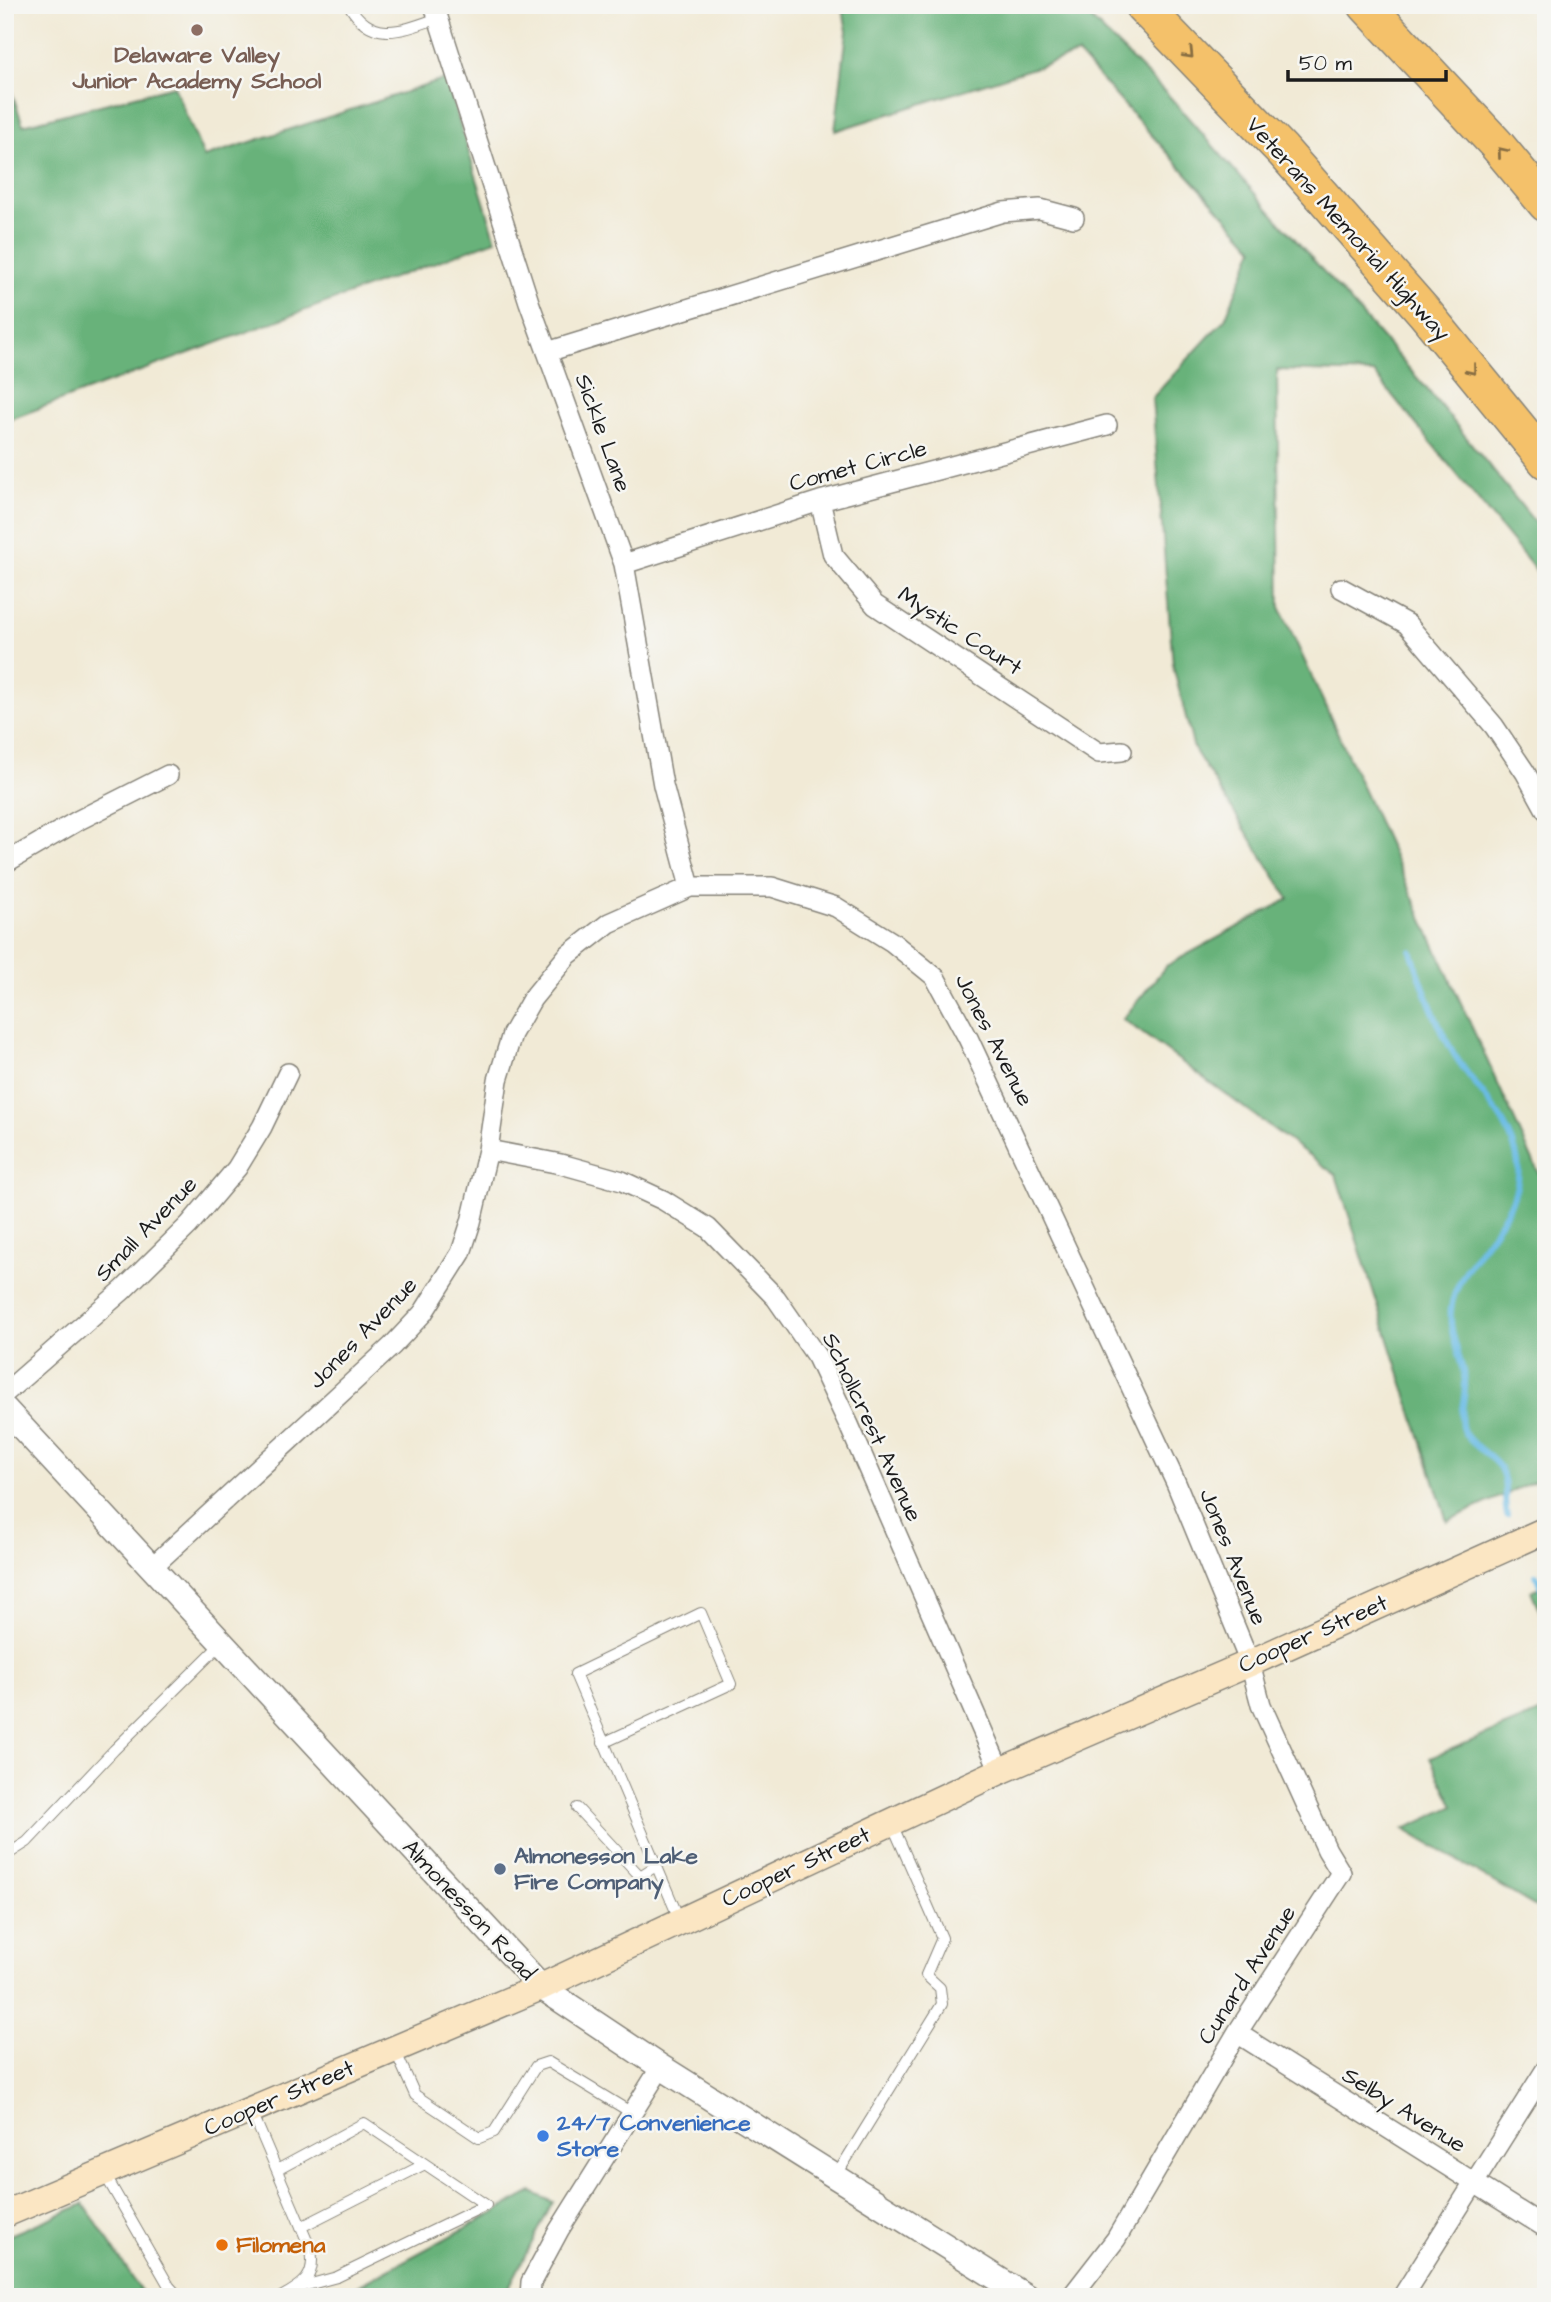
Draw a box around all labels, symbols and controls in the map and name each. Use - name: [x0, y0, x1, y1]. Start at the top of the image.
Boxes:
- marker: Delaware Valley Junior Academy School: [189, 22, 205, 38]
- scale bar: [1288, 38, 1446, 82]
- place label: Delaware Valley Junior Academy School: [72, 39, 322, 99]
- one-way arrow: [1181, 46, 1194, 59]
- text: 50 m: [1299, 49, 1353, 78]
- street label: Veterans Memorial Highway: [1238, 110, 1458, 349]
- one-way arrow: [1498, 147, 1510, 160]
- one-way arrow: [1463, 362, 1476, 374]
- street label: Sickle Lane: [567, 369, 639, 497]
- street label: Comet Circle: [786, 432, 930, 500]
- street label: Mystic Court: [891, 579, 1029, 684]
- street label: Jones Avenue: [947, 968, 1041, 1112]
- street label: Small Avenue: [87, 1169, 205, 1289]
- street label: Jones Avenue: [301, 1270, 425, 1396]
- street label: Schollcrest Avenue: [814, 1327, 930, 1527]
- street label: Jones Avenue: [1191, 1484, 1275, 1630]
- street label: Cooper Street: [1233, 1587, 1393, 1681]
- street label: Cooper Street: [717, 1818, 876, 1915]
- street label: Almonesson Road: [395, 1832, 543, 1988]
- place label: Almonesson Lake Fire Company: [514, 1840, 699, 1900]
- marker: Almonesson Lake Fire Company: [492, 1861, 508, 1877]
- street label: Cunard Avenue: [1190, 1899, 1304, 2051]
- street label: Cooper Street: [199, 2052, 360, 2144]
- street label: Selby Avenue: [1335, 2059, 1472, 2162]
- place label: 24/7 Convenience Store: [556, 2107, 751, 2165]
- marker: 24/7 Convenience Store: [535, 2128, 551, 2144]
- place label: Filomena: [236, 2229, 326, 2261]
- marker: Filomena: [214, 2237, 230, 2253]

